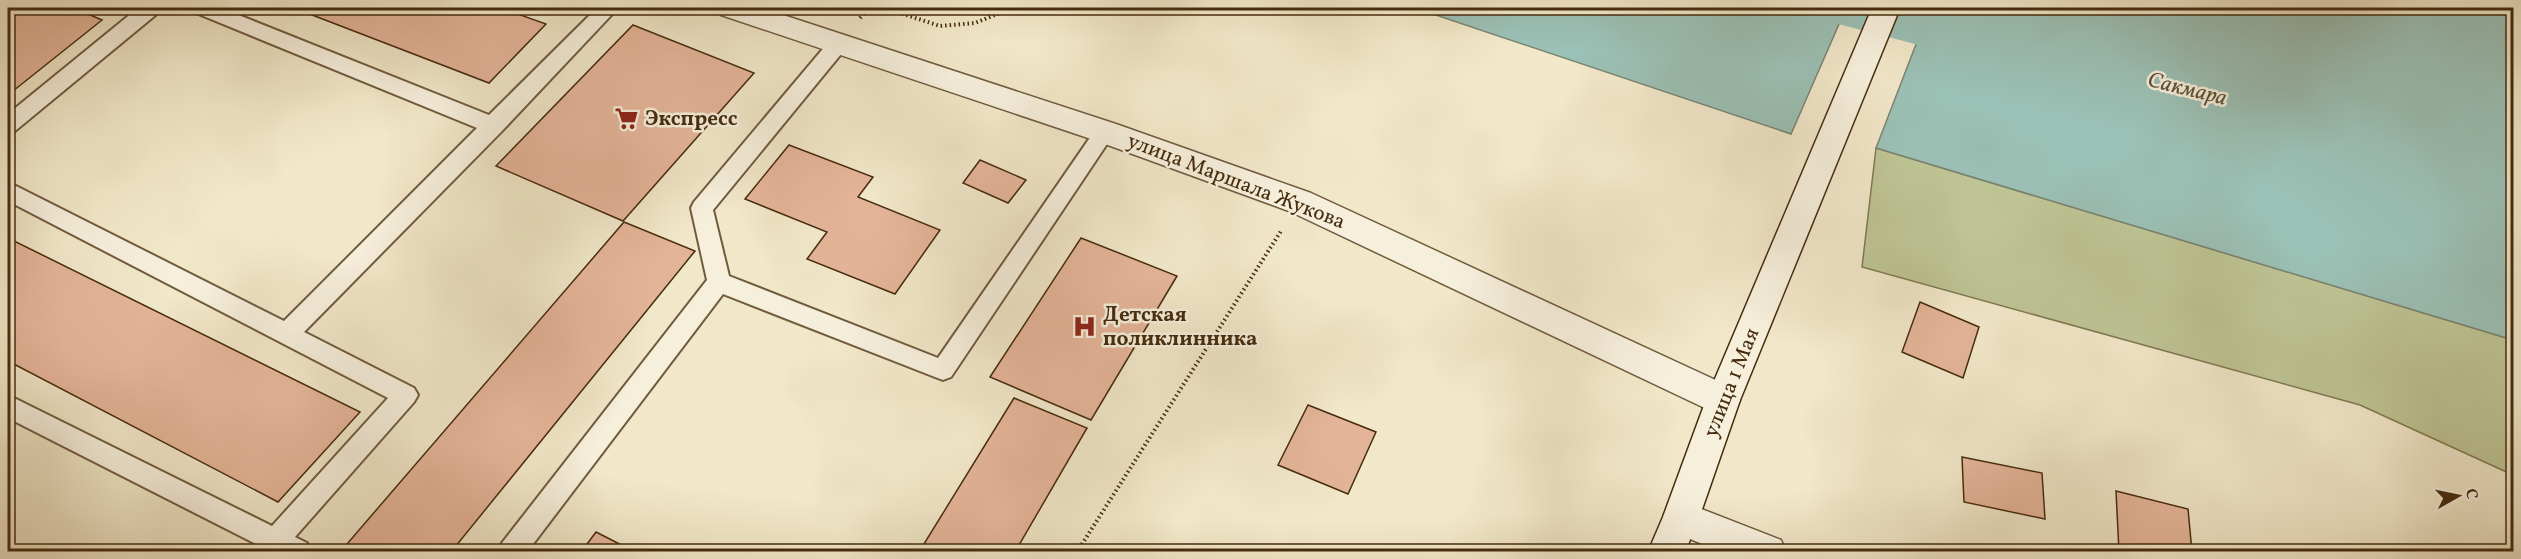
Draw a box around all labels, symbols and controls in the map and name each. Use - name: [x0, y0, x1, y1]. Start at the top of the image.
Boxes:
- water label: Сакмара: [2144, 65, 2230, 115]
- place label: Экспресс: [645, 105, 738, 134]
- supermarket icon: Экспресс: [614, 106, 640, 132]
- street label: улица Маршала Жукова: [1123, 127, 1349, 237]
- place label: Детская поликлинника: [1103, 301, 1258, 354]
- hospital icon: Детская поликлинника: [1072, 314, 1098, 340]
- street label: улица 1 Мая: [1697, 324, 1767, 442]
- north arrow: [2428, 466, 2488, 526]
- text: С: [2459, 487, 2483, 501]

